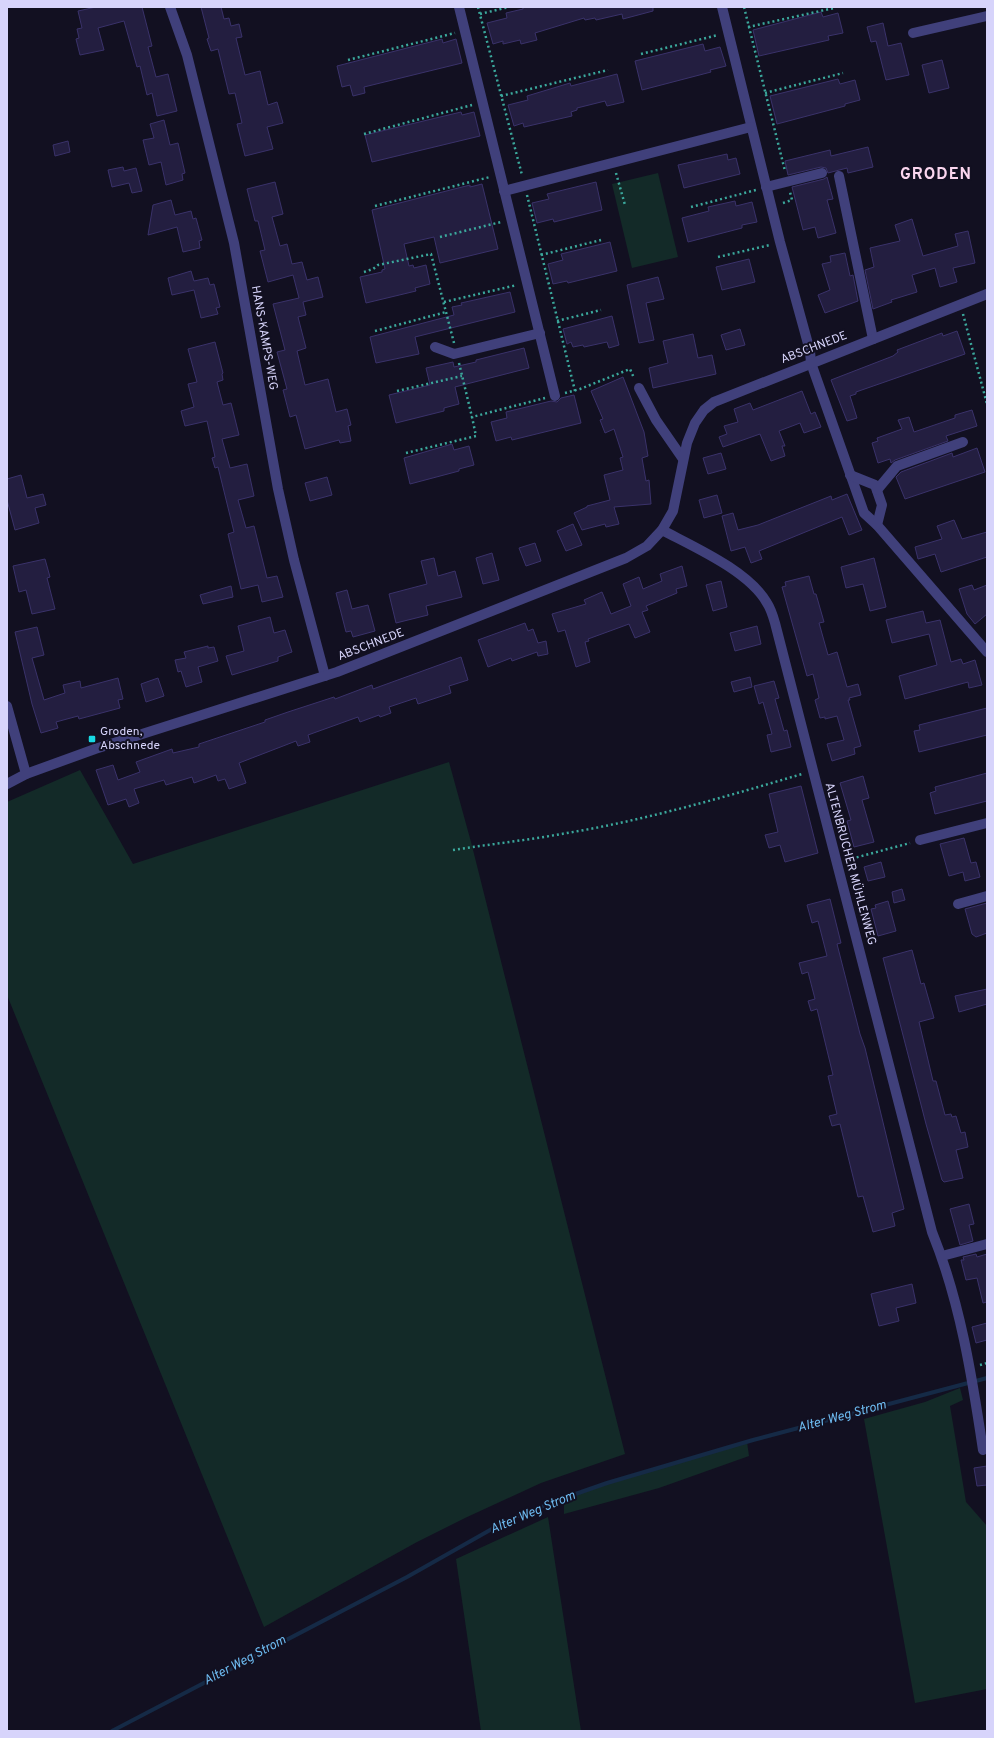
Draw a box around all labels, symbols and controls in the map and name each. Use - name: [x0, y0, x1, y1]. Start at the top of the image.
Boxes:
- district label: GRODEN: [900, 165, 972, 185]
- street label: HANS-KAMPS-WEG: [247, 284, 281, 392]
- street label: ABSCHNEDE: [779, 328, 849, 368]
- street label: ABSCHNEDE: [336, 625, 406, 665]
- place label: Groden, Abschnede: [100, 724, 160, 754]
- marker: Groden, Abschnede: [87, 734, 97, 744]
- street label: ALTENBRUCHER MÜHLENWEG: [821, 781, 879, 947]
- water label: Alter Weg Strom: [796, 1397, 888, 1437]
- water label: Alter Weg Strom: [488, 1488, 578, 1538]
- water label: Alter Weg Strom: [201, 1632, 289, 1689]

